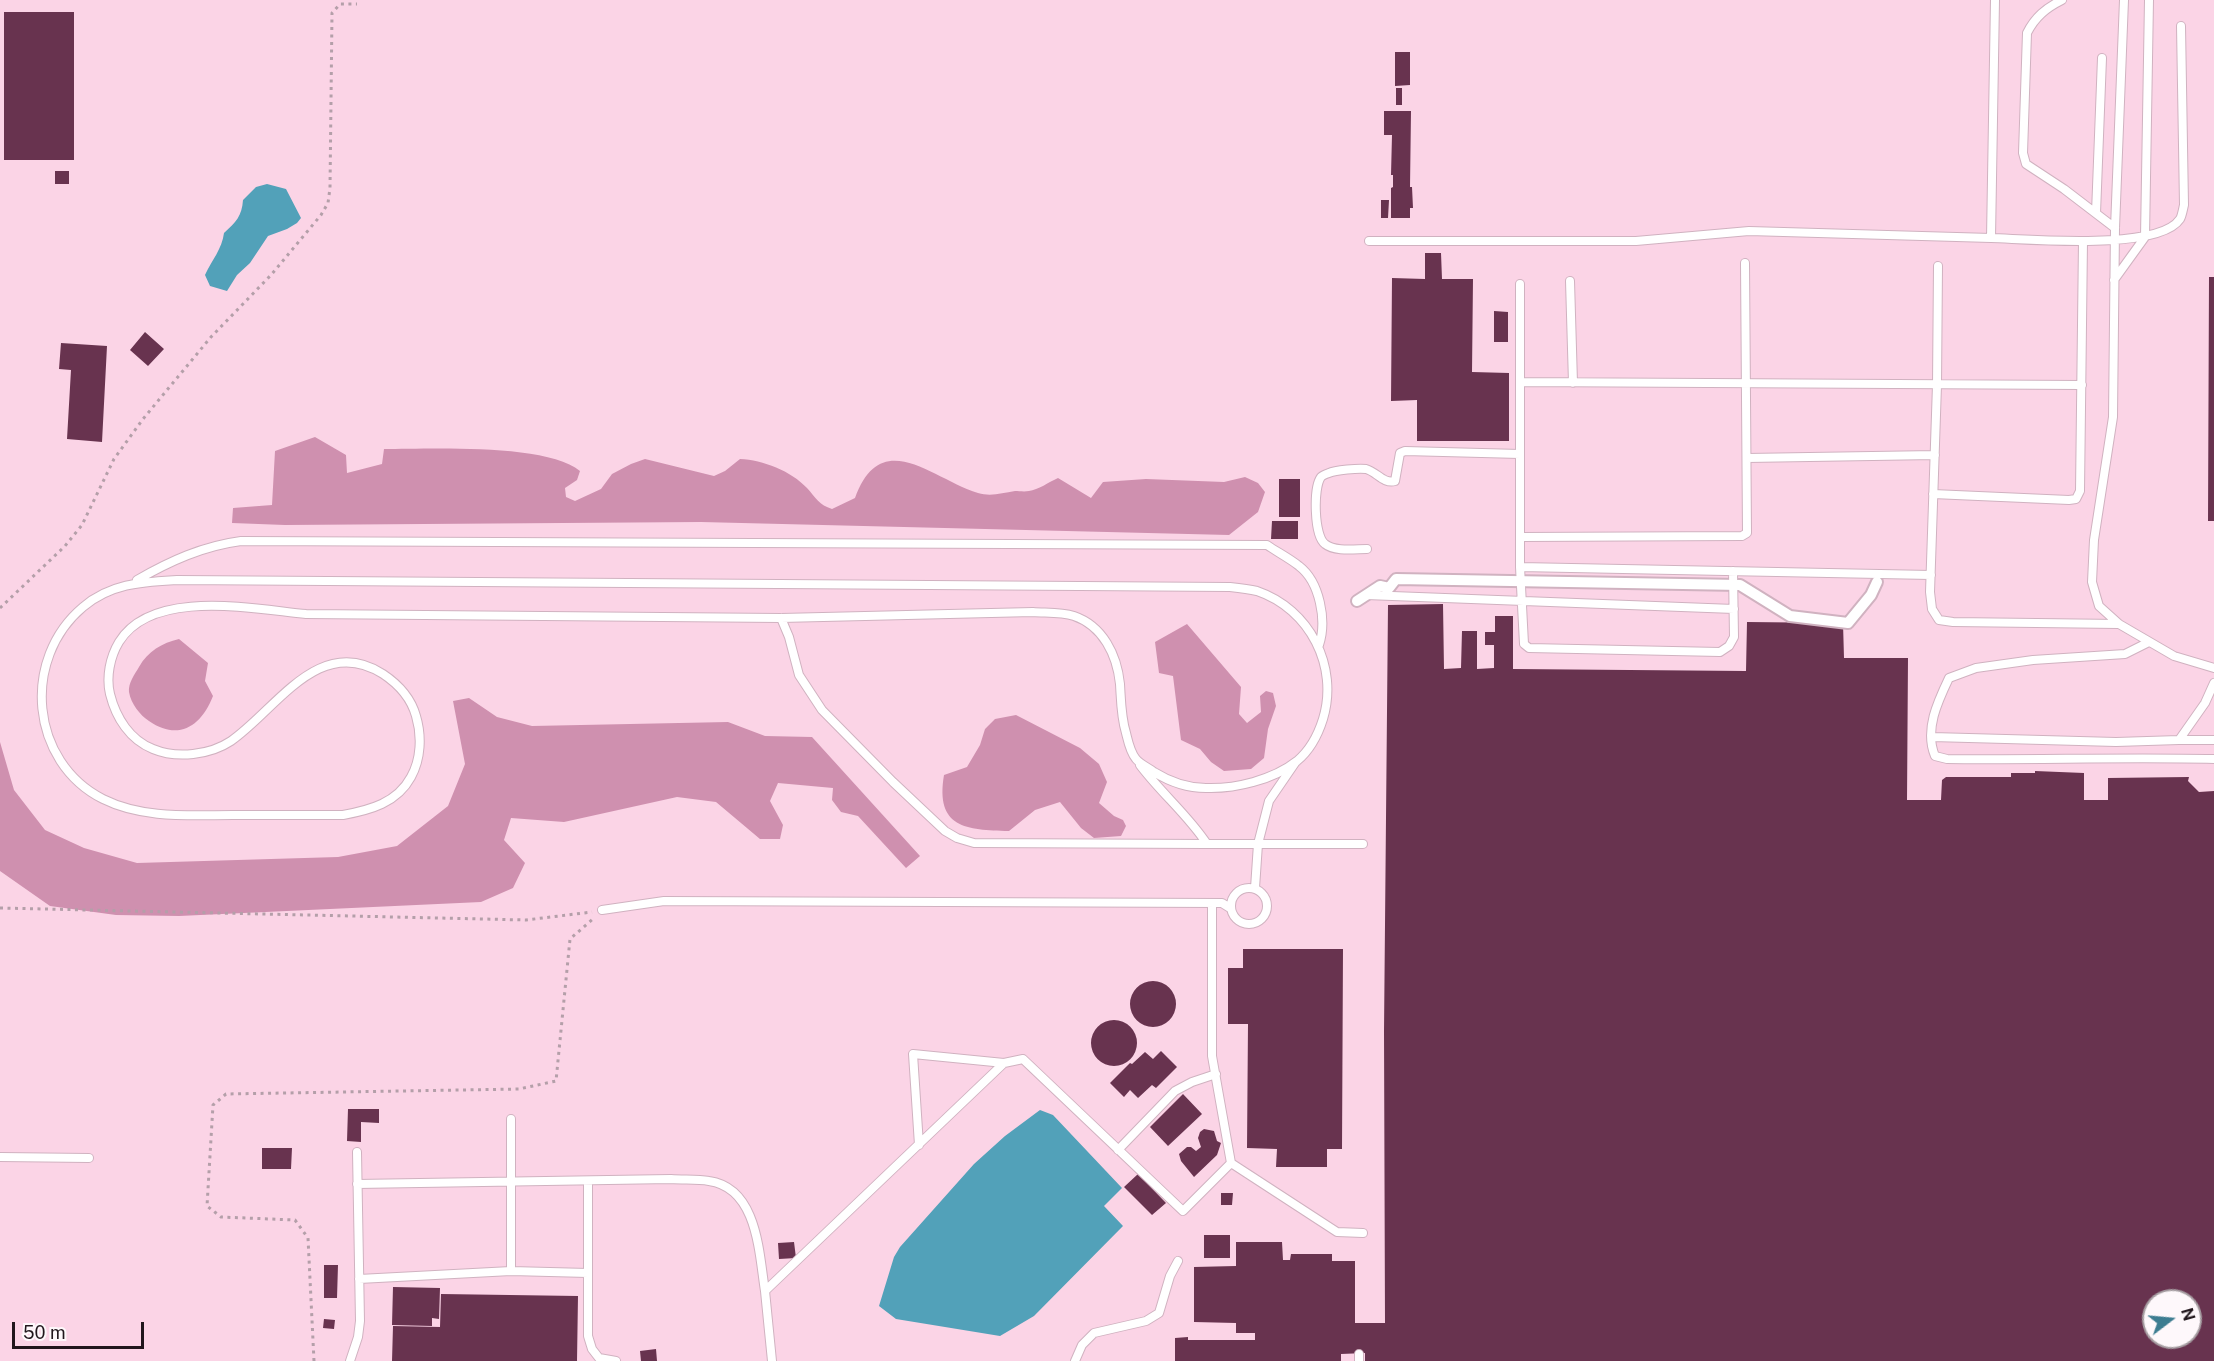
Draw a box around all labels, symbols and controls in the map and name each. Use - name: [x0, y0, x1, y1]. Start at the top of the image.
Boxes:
- north arrow: [2142, 1289, 2202, 1349]
- text: N: [2177, 1306, 2199, 1323]
- scale bar: [15, 1310, 147, 1348]
- text: 50 m: [23, 1322, 66, 1343]

